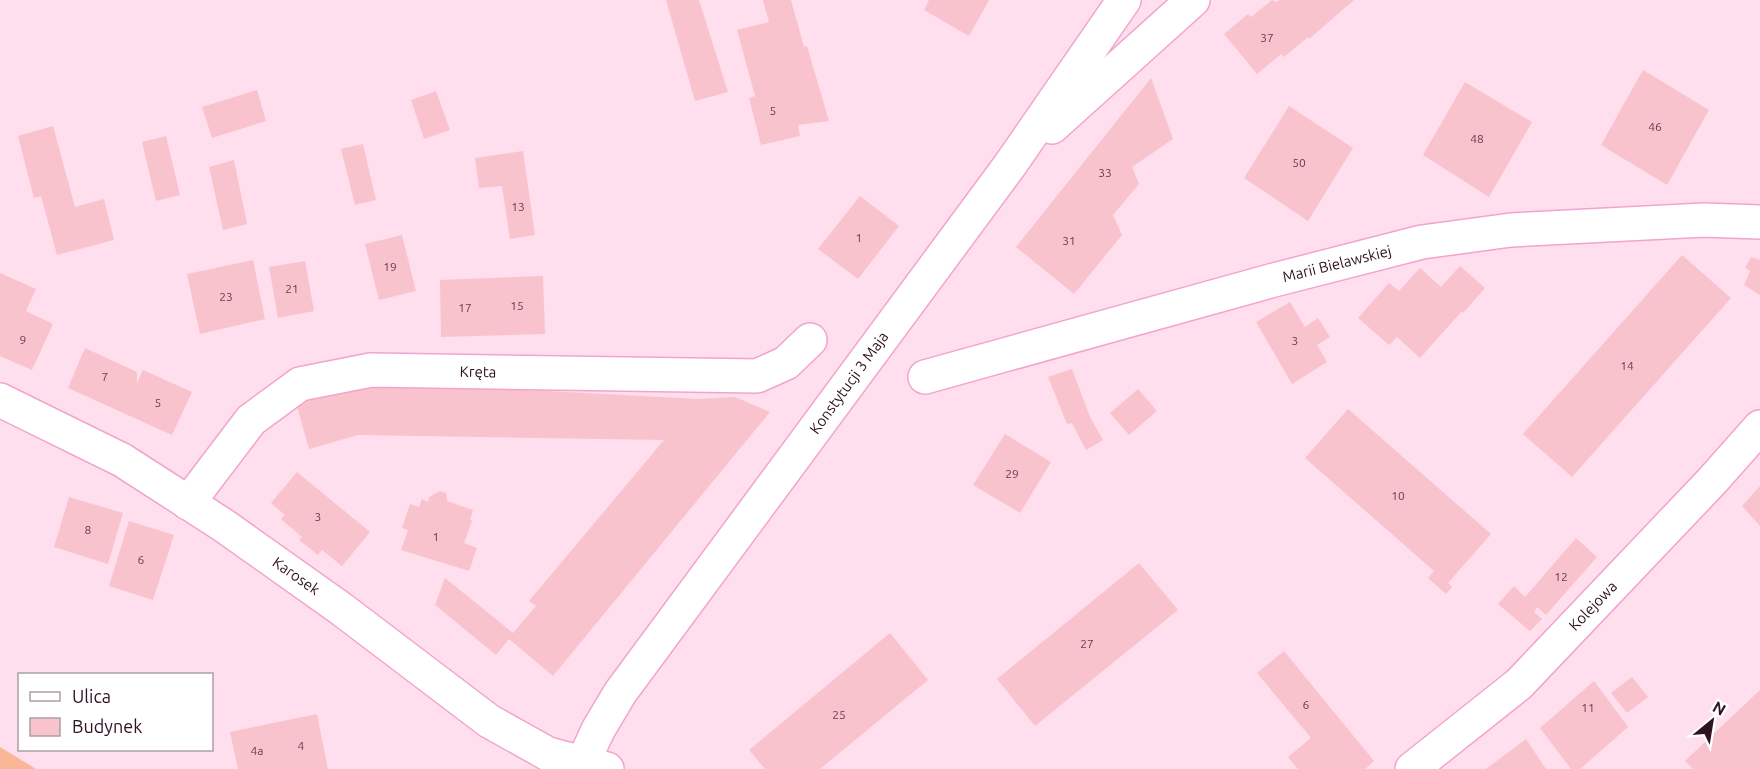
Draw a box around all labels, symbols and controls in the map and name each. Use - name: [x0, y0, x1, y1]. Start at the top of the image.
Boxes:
- house number: 37: [1260, 31, 1274, 44]
- house number: 5: [770, 104, 776, 117]
- house number: 46: [1648, 120, 1662, 133]
- house number: 48: [1470, 132, 1484, 145]
- house number: 50: [1292, 156, 1306, 169]
- house number: 33: [1098, 166, 1112, 179]
- house number: 13: [511, 200, 525, 213]
- house number: 1: [856, 231, 862, 244]
- house number: 31: [1062, 234, 1076, 247]
- street label: Marii Bielawskiej: [1281, 242, 1393, 285]
- house number: 19: [383, 260, 397, 273]
- house number: 21: [285, 282, 299, 295]
- house number: 23: [219, 290, 233, 303]
- house number: 15: [510, 299, 524, 312]
- house number: 17: [458, 301, 472, 314]
- street label: Konstytucji 3 Maja: [806, 328, 891, 437]
- house number: 9: [20, 333, 26, 346]
- house number: 3: [1292, 334, 1298, 347]
- house number: 14: [1620, 359, 1634, 372]
- street label: Kręta: [460, 363, 496, 380]
- house number: 7: [102, 370, 108, 383]
- house number: 5: [155, 396, 161, 409]
- house number: 29: [1005, 467, 1019, 480]
- house number: 10: [1391, 489, 1405, 502]
- house number: 3: [315, 510, 321, 523]
- house number: 8: [85, 523, 92, 536]
- house number: 1: [433, 530, 439, 543]
- house number: 6: [138, 553, 145, 566]
- street label: Karosek: [269, 553, 323, 598]
- house number: 12: [1554, 570, 1568, 583]
- street label: Kolejowa: [1565, 578, 1620, 634]
- house number: 27: [1080, 637, 1094, 650]
- legend: [18, 673, 213, 751]
- text: Ulica: [72, 686, 111, 706]
- north arrow: [1682, 691, 1742, 751]
- text: N: [1710, 697, 1729, 719]
- house number: 6: [1303, 698, 1310, 711]
- house number: 11: [1581, 701, 1595, 714]
- house number: 25: [832, 708, 846, 721]
- text: Budynek: [72, 716, 142, 736]
- house number: 4: [298, 739, 305, 752]
- house number: 4a: [251, 744, 263, 757]

